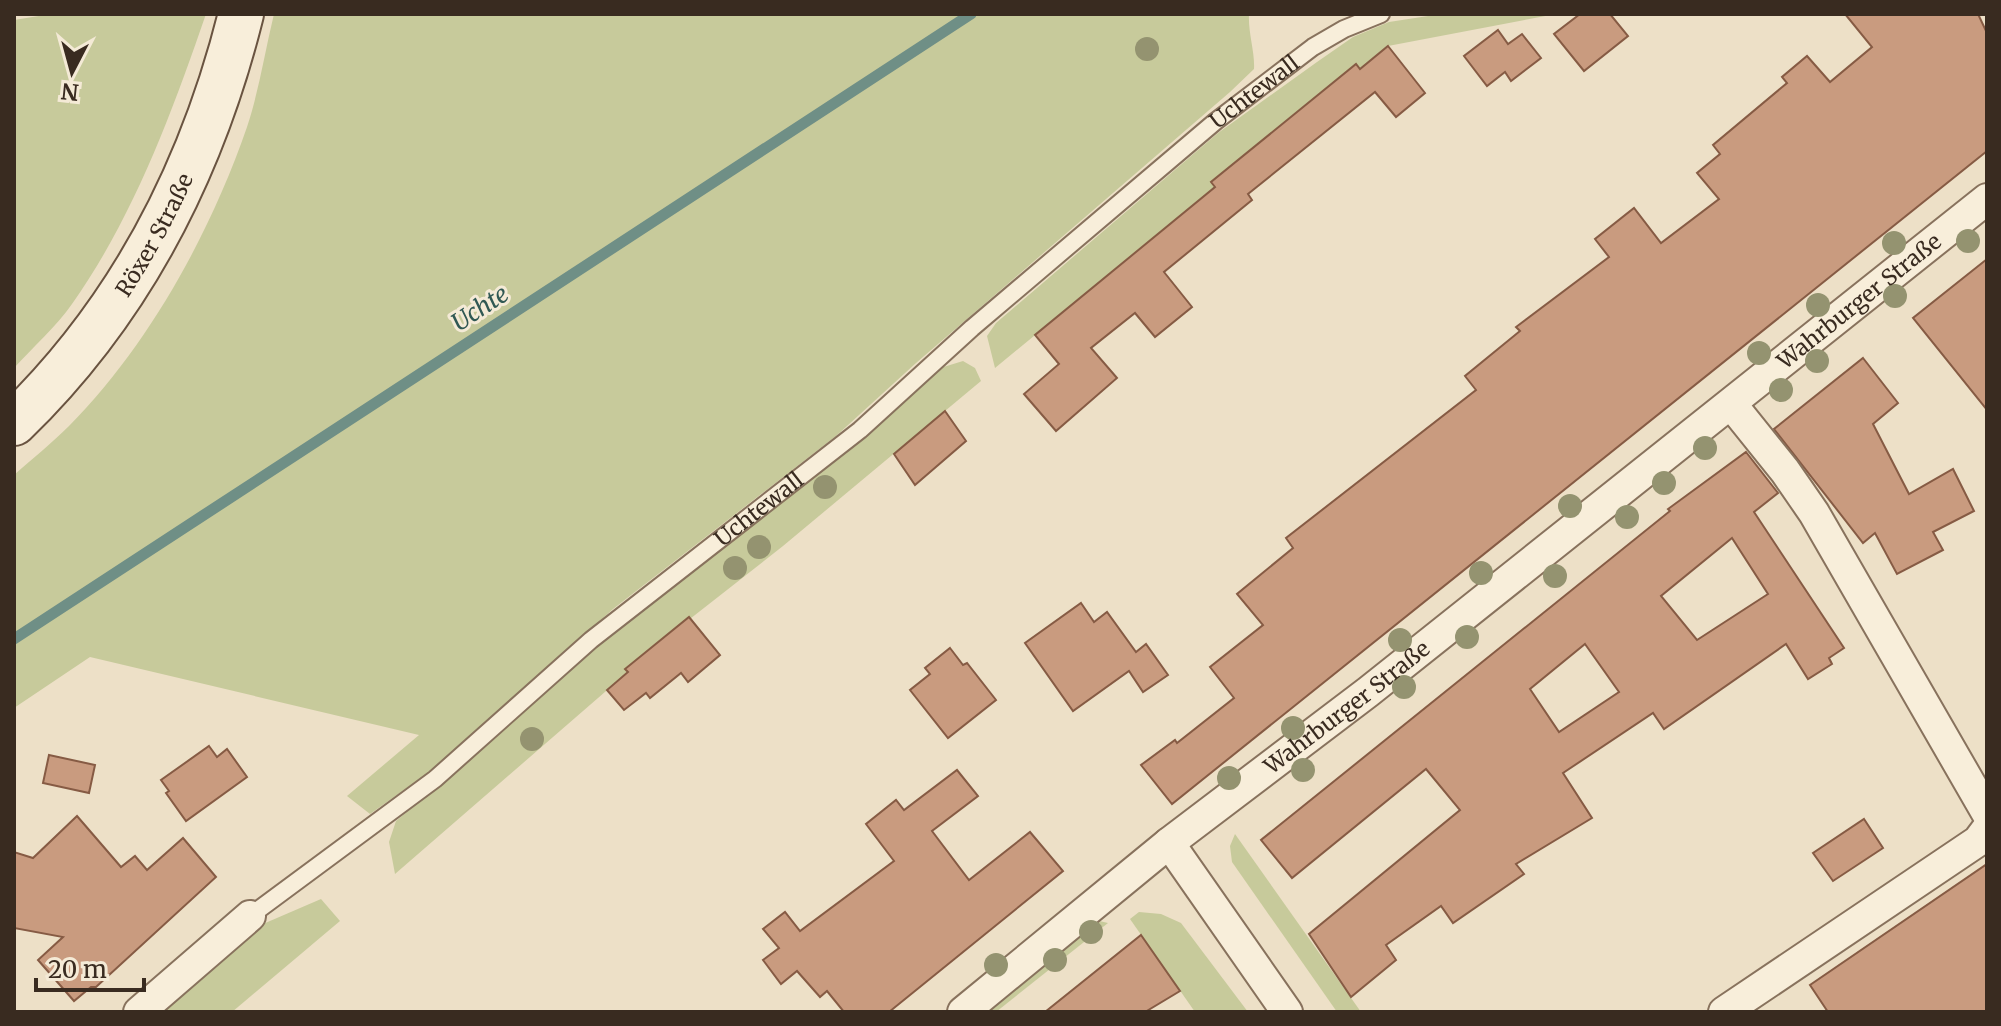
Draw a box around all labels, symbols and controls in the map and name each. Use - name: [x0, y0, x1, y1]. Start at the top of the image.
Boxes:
- north arrow: [32, 32, 112, 112]
- street label: Uchtewall: [1204, 49, 1305, 135]
- text: N: [59, 77, 80, 107]
- street label: Röxer Straße: [109, 169, 199, 302]
- street label: Wahrburger Straße: [1770, 227, 1947, 375]
- water label: Uchte: [446, 278, 514, 338]
- street label: Uchtewall: [709, 466, 809, 552]
- street label: Wahrburger Straße: [1257, 634, 1435, 781]
- scale bar: [36, 942, 144, 992]
- text: 20 m: [48, 954, 107, 985]

